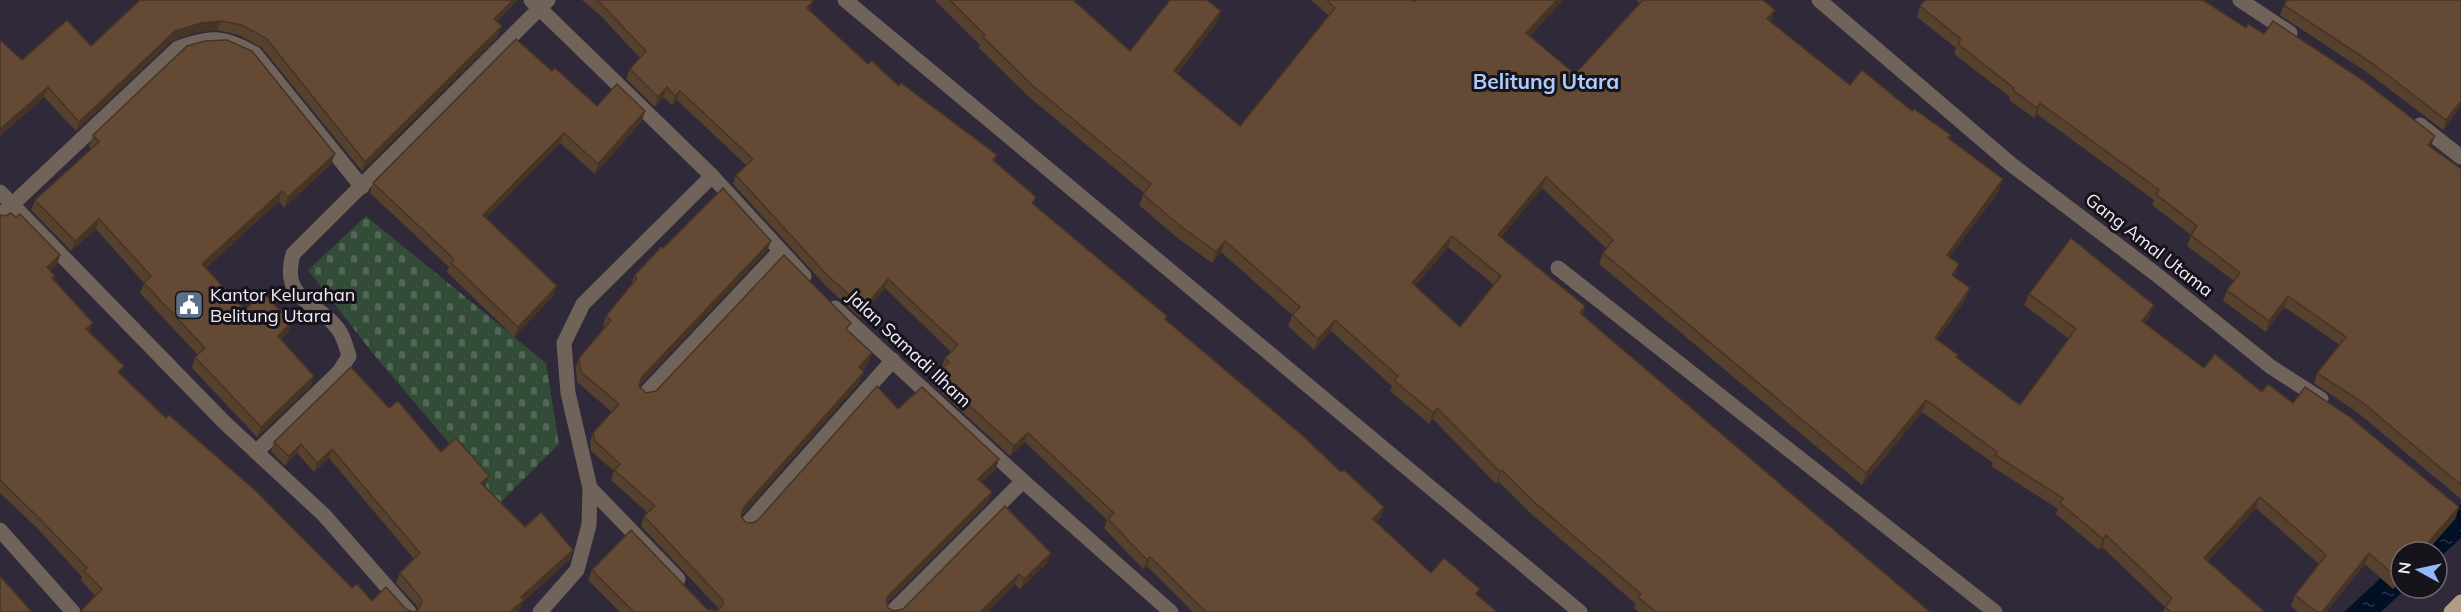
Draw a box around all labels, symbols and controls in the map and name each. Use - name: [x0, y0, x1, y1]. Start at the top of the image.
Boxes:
- district label: Belitung Utara: [1473, 68, 1619, 94]
- street label: Gang Amal Utama: [2081, 188, 2218, 302]
- place label: Kantor Kelurahan Belitung Utara: [210, 283, 355, 327]
- street label: Jalan Samadi Ilham: [842, 285, 976, 412]
- public building icon: Kantor Kelurahan Belitung Utara: [173, 289, 205, 321]
- north arrow: [2389, 540, 2449, 600]
- text: N: [2393, 561, 2415, 575]

